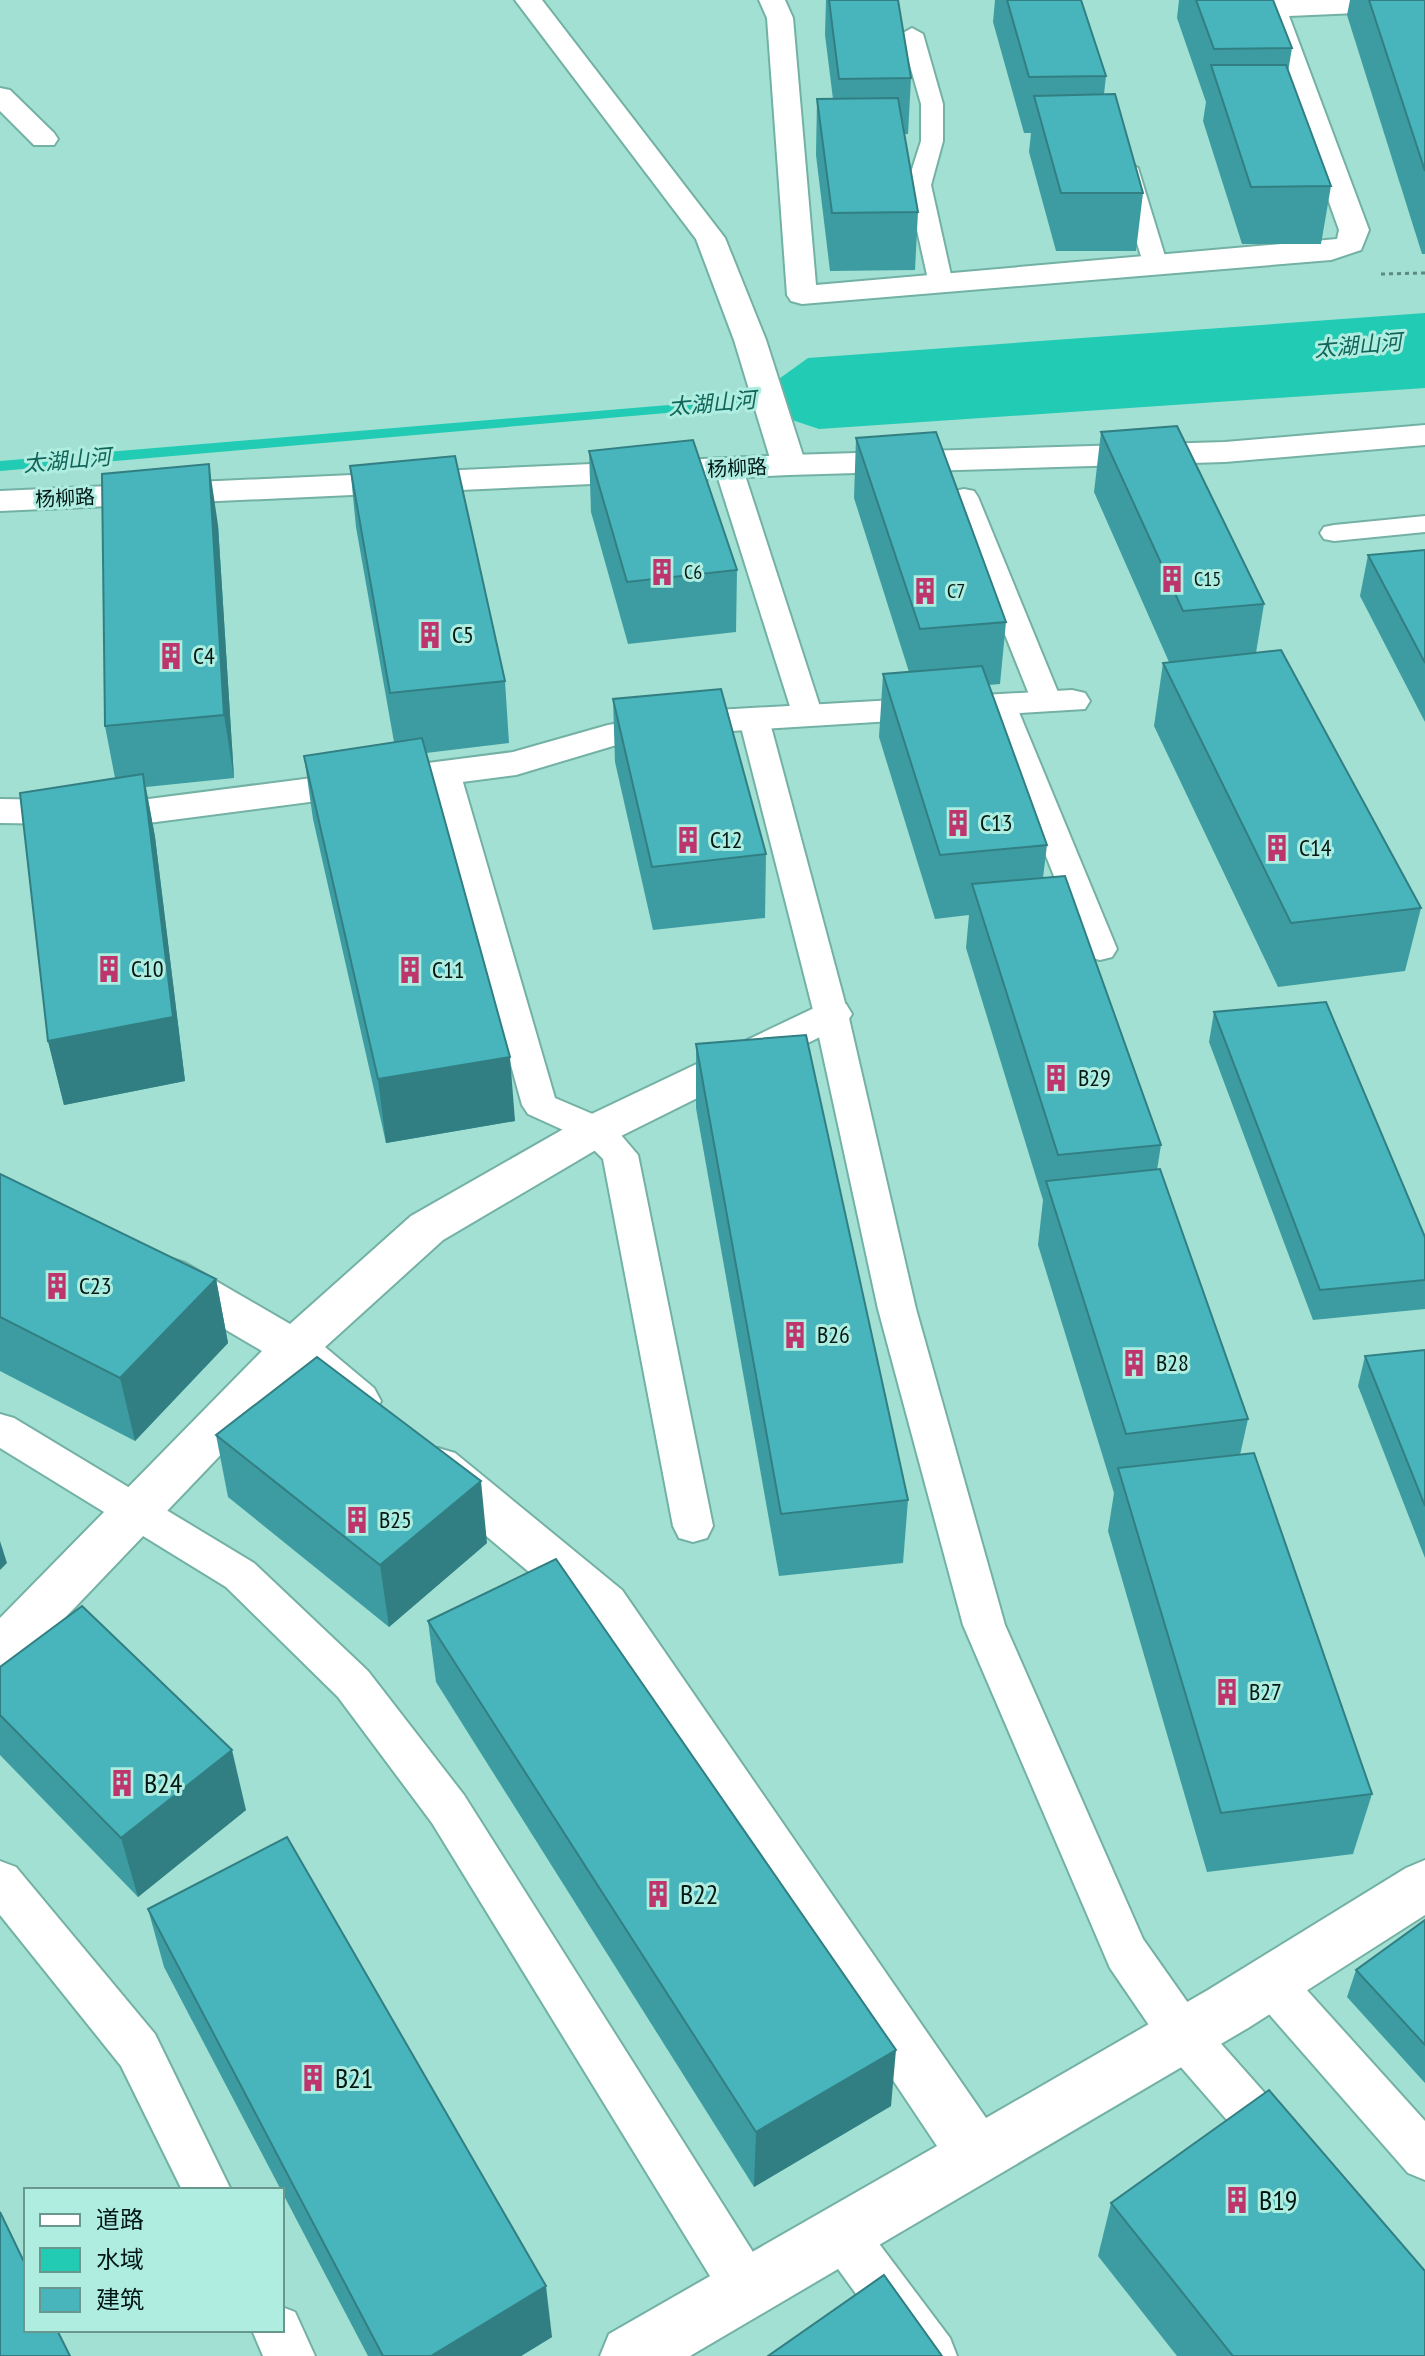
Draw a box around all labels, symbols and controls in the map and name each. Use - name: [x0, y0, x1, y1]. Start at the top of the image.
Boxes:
- water label: 太湖山河: [1313, 327, 1407, 363]
- water label: 太湖山河: [667, 385, 761, 421]
- water label: 太湖山河: [22, 442, 116, 478]
- street label: 杨柳路: [706, 453, 768, 483]
- street label: 杨柳路: [34, 483, 96, 513]
- building icon: C6: [647, 557, 677, 587]
- place label: C6: [684, 559, 702, 585]
- building icon: C15: [1157, 564, 1187, 594]
- place label: C15: [1194, 566, 1221, 592]
- building icon: C7: [910, 576, 940, 606]
- place label: C7: [947, 578, 965, 604]
- place label: C5: [452, 619, 474, 650]
- building icon: C5: [415, 620, 445, 650]
- place label: C4: [193, 640, 215, 671]
- building icon: C4: [156, 641, 186, 671]
- place label: C13: [980, 807, 1013, 838]
- building icon: C13: [943, 808, 973, 838]
- place label: C12: [710, 824, 743, 855]
- building icon: C12: [673, 825, 703, 855]
- place label: C14: [1299, 832, 1332, 863]
- building icon: C14: [1262, 833, 1292, 863]
- place label: C10: [131, 953, 164, 984]
- building icon: C10: [94, 954, 124, 984]
- place label: C11: [432, 954, 465, 985]
- building icon: C11: [395, 955, 425, 985]
- place label: B29: [1078, 1062, 1111, 1093]
- building icon: B29: [1041, 1063, 1071, 1093]
- place label: C23: [79, 1270, 112, 1301]
- building icon: C23: [42, 1271, 72, 1301]
- place label: B26: [817, 1319, 850, 1350]
- building icon: B26: [780, 1320, 810, 1350]
- place label: B28: [1156, 1347, 1189, 1378]
- building icon: B28: [1119, 1348, 1149, 1378]
- place label: B25: [379, 1504, 412, 1535]
- building icon: B25: [342, 1505, 372, 1535]
- place label: B27: [1249, 1676, 1282, 1707]
- building icon: B27: [1212, 1677, 1242, 1707]
- place label: B24: [144, 1764, 183, 1801]
- building icon: B24: [107, 1768, 137, 1798]
- place label: B22: [680, 1875, 718, 1912]
- building icon: B22: [643, 1879, 673, 1909]
- place label: B21: [335, 2059, 373, 2096]
- building icon: B21: [298, 2063, 328, 2093]
- place label: B19: [1259, 2181, 1297, 2218]
- building icon: B19: [1222, 2185, 1252, 2215]
- legend: [24, 2188, 284, 2332]
- text: 道路: [96, 2204, 144, 2235]
- text: 水域: [96, 2244, 144, 2275]
- text: 建筑: [96, 2284, 144, 2315]

